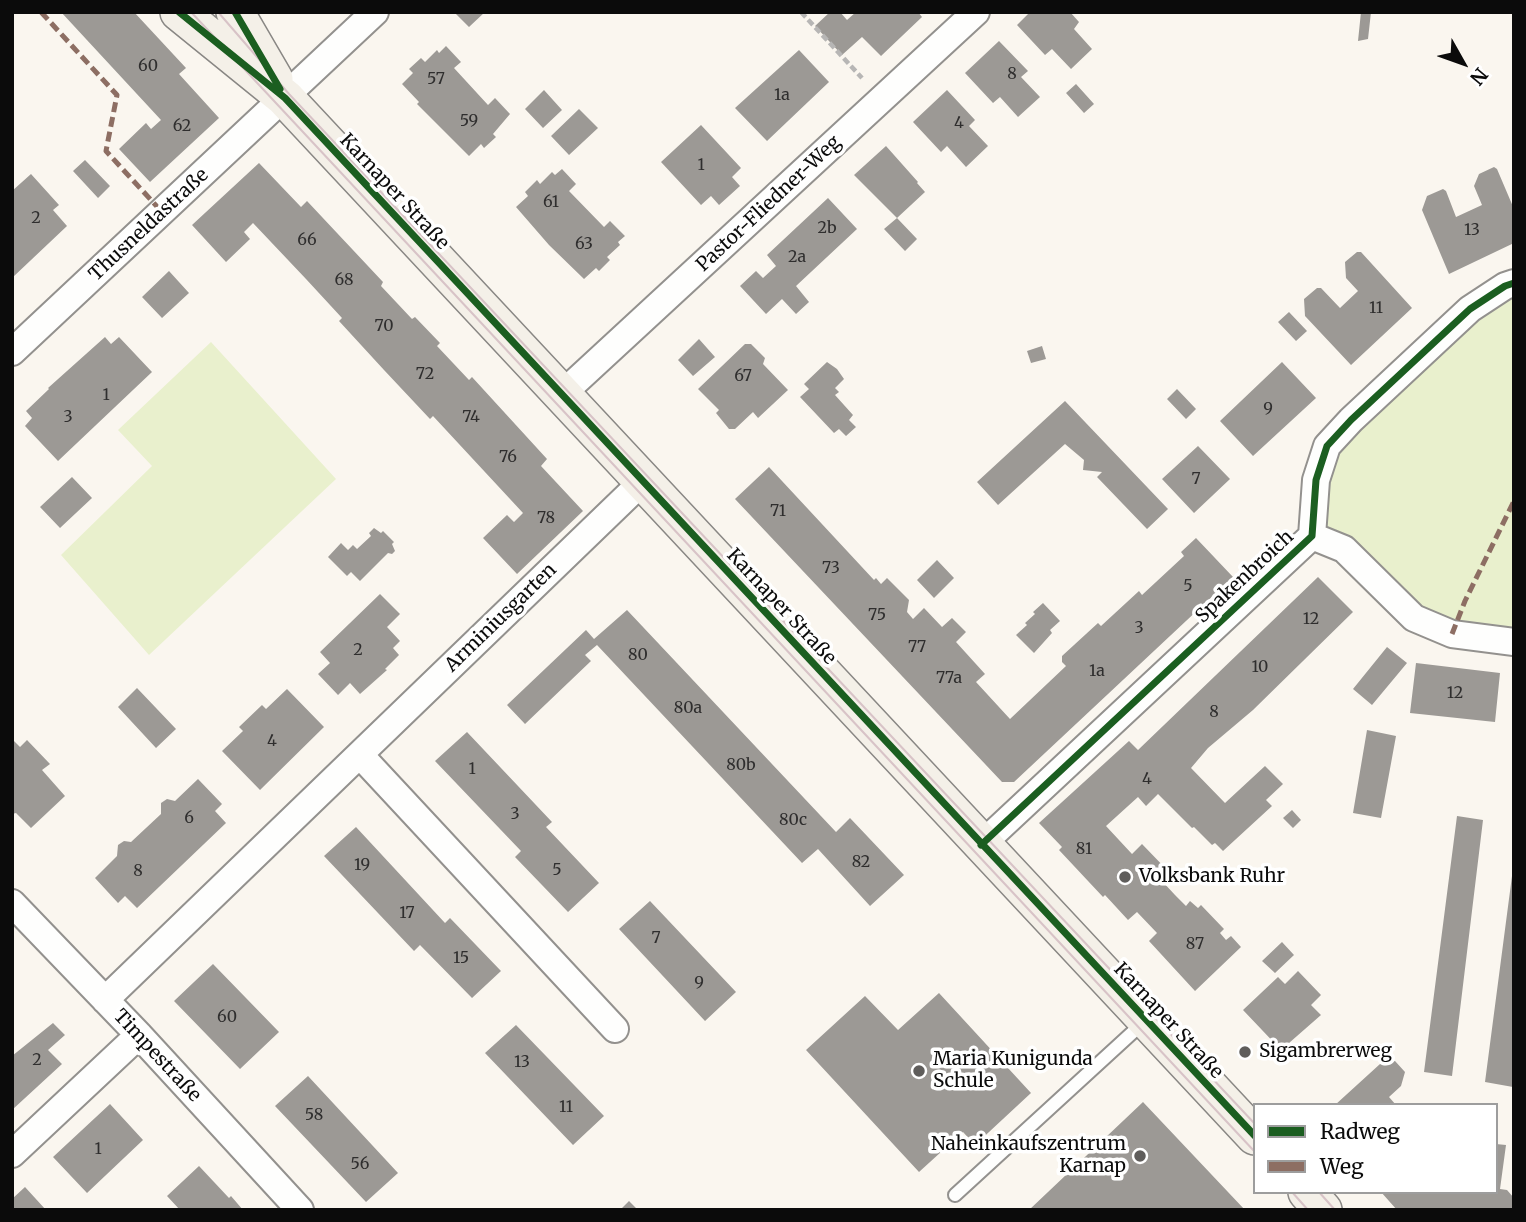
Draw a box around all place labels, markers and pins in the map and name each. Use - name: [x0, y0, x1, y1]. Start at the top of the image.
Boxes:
- place label: Volksbank Ruhr: [1139, 866, 1285, 888]
- marker: Volksbank Ruhr: [1117, 869, 1133, 885]
- place label: Sigambrerweg: [1259, 1041, 1392, 1063]
- marker: Sigambrerweg: [1237, 1044, 1253, 1060]
- place label: Maria Kunigunda Schule: [933, 1049, 1093, 1093]
- marker: Maria Kunigunda Schule: [911, 1063, 927, 1079]
- place label: Naheinkaufszentrum Karnap: [931, 1134, 1126, 1178]
- marker: Naheinkaufszentrum Karnap: [1132, 1148, 1148, 1164]

